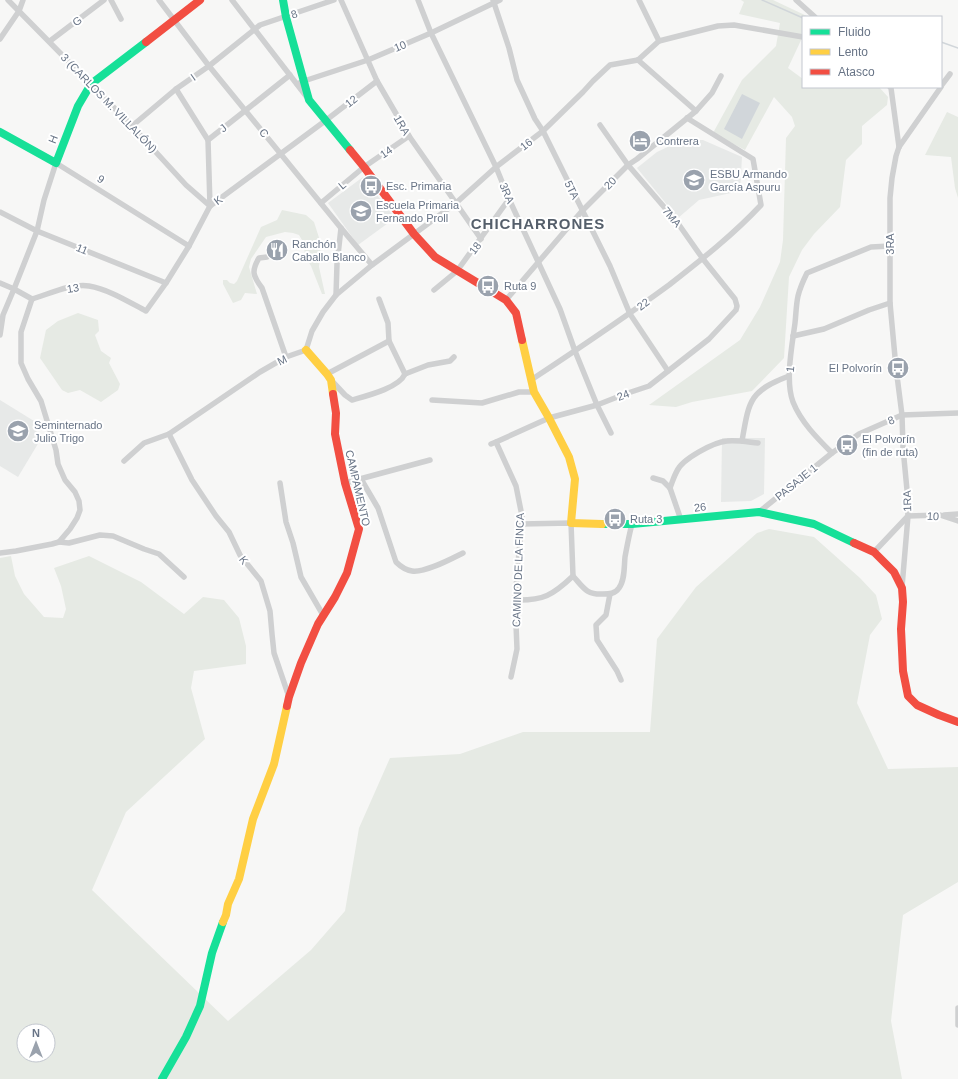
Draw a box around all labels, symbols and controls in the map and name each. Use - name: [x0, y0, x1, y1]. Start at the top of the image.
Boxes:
- street label: 8: [289, 7, 299, 21]
- street label: G: [70, 14, 84, 28]
- legend: [802, 16, 942, 88]
- text: Fluido: [838, 25, 871, 39]
- street label: 10: [392, 38, 408, 54]
- text: Lento: [838, 45, 868, 59]
- street label: 3 (CARLOS M. VILLALÓN): [59, 51, 159, 155]
- text: Atasco: [838, 65, 875, 79]
- street label: I: [188, 71, 198, 83]
- street label: 12: [342, 93, 360, 109]
- street label: 1RA: [391, 113, 413, 138]
- street label: J: [217, 122, 229, 134]
- street label: C: [257, 126, 271, 140]
- hotel icon: Contrera: [627, 128, 653, 154]
- street label: H: [46, 133, 60, 145]
- place label: Contrera: [656, 135, 700, 147]
- street label: 16: [517, 136, 535, 152]
- street label: 14: [378, 144, 394, 160]
- school or university icon: ESBU Armando García Aspuru: [681, 167, 707, 193]
- place label: ESBU Armando García Aspuru: [710, 168, 787, 193]
- street label: 9: [95, 172, 107, 186]
- bus stop icon: Esc. Primaria: [358, 173, 384, 199]
- street label: 20: [601, 174, 619, 192]
- street label: L: [336, 178, 348, 192]
- street label: 5TA: [562, 179, 582, 202]
- place label: Esc. Primaria: [386, 180, 452, 192]
- street label: 3RA: [497, 181, 517, 206]
- street label: K: [211, 193, 225, 207]
- school or university icon: Escuela Primaria Fernando Proll: [348, 198, 374, 224]
- place label: Escuela Primaria Fernando Proll: [376, 199, 460, 224]
- street label: 7MA: [660, 204, 684, 230]
- district label: CHICHARRONES: [471, 215, 605, 232]
- street label: 3RA: [884, 233, 896, 255]
- restaurant icon: Ranchón Caballo Blanco: [264, 237, 290, 263]
- place label: Ranchón Caballo Blanco: [292, 238, 366, 263]
- street label: 18: [467, 239, 483, 257]
- street label: 11: [74, 241, 90, 257]
- bus stop icon: Ruta 9: [475, 273, 501, 299]
- place label: Ruta 9: [504, 280, 536, 292]
- street label: 13: [66, 281, 80, 295]
- street label: 22: [634, 296, 652, 312]
- street label: M: [275, 353, 289, 367]
- bus stop icon: El Polvorín: [885, 355, 911, 381]
- place label: El Polvorín: [829, 362, 882, 374]
- street label: 1: [784, 365, 796, 373]
- street label: 24: [615, 387, 631, 403]
- street label: 8: [886, 413, 896, 427]
- school or university icon: Seminternado Julio Trigo: [5, 418, 31, 444]
- place label: Seminternado Julio Trigo: [34, 419, 103, 444]
- bus stop icon: El Polvorín (fin de ruta): [834, 432, 860, 458]
- place label: El Polvorín (fin de ruta): [862, 433, 918, 458]
- street label: CAMPAMENTO: [343, 449, 373, 528]
- street label: PASAJE 1: [773, 461, 819, 503]
- street label: 1RA: [901, 489, 913, 512]
- street label: 26: [693, 500, 707, 514]
- bus stop icon: Ruta 3: [602, 506, 628, 532]
- street label: 10: [927, 510, 939, 522]
- street label: CAMINO DE LA FINCA: [510, 512, 526, 627]
- place label: Ruta 3: [630, 513, 662, 525]
- street label: K: [237, 553, 251, 567]
- north arrow: [16, 1023, 56, 1063]
- text: N: [32, 1027, 40, 1039]

